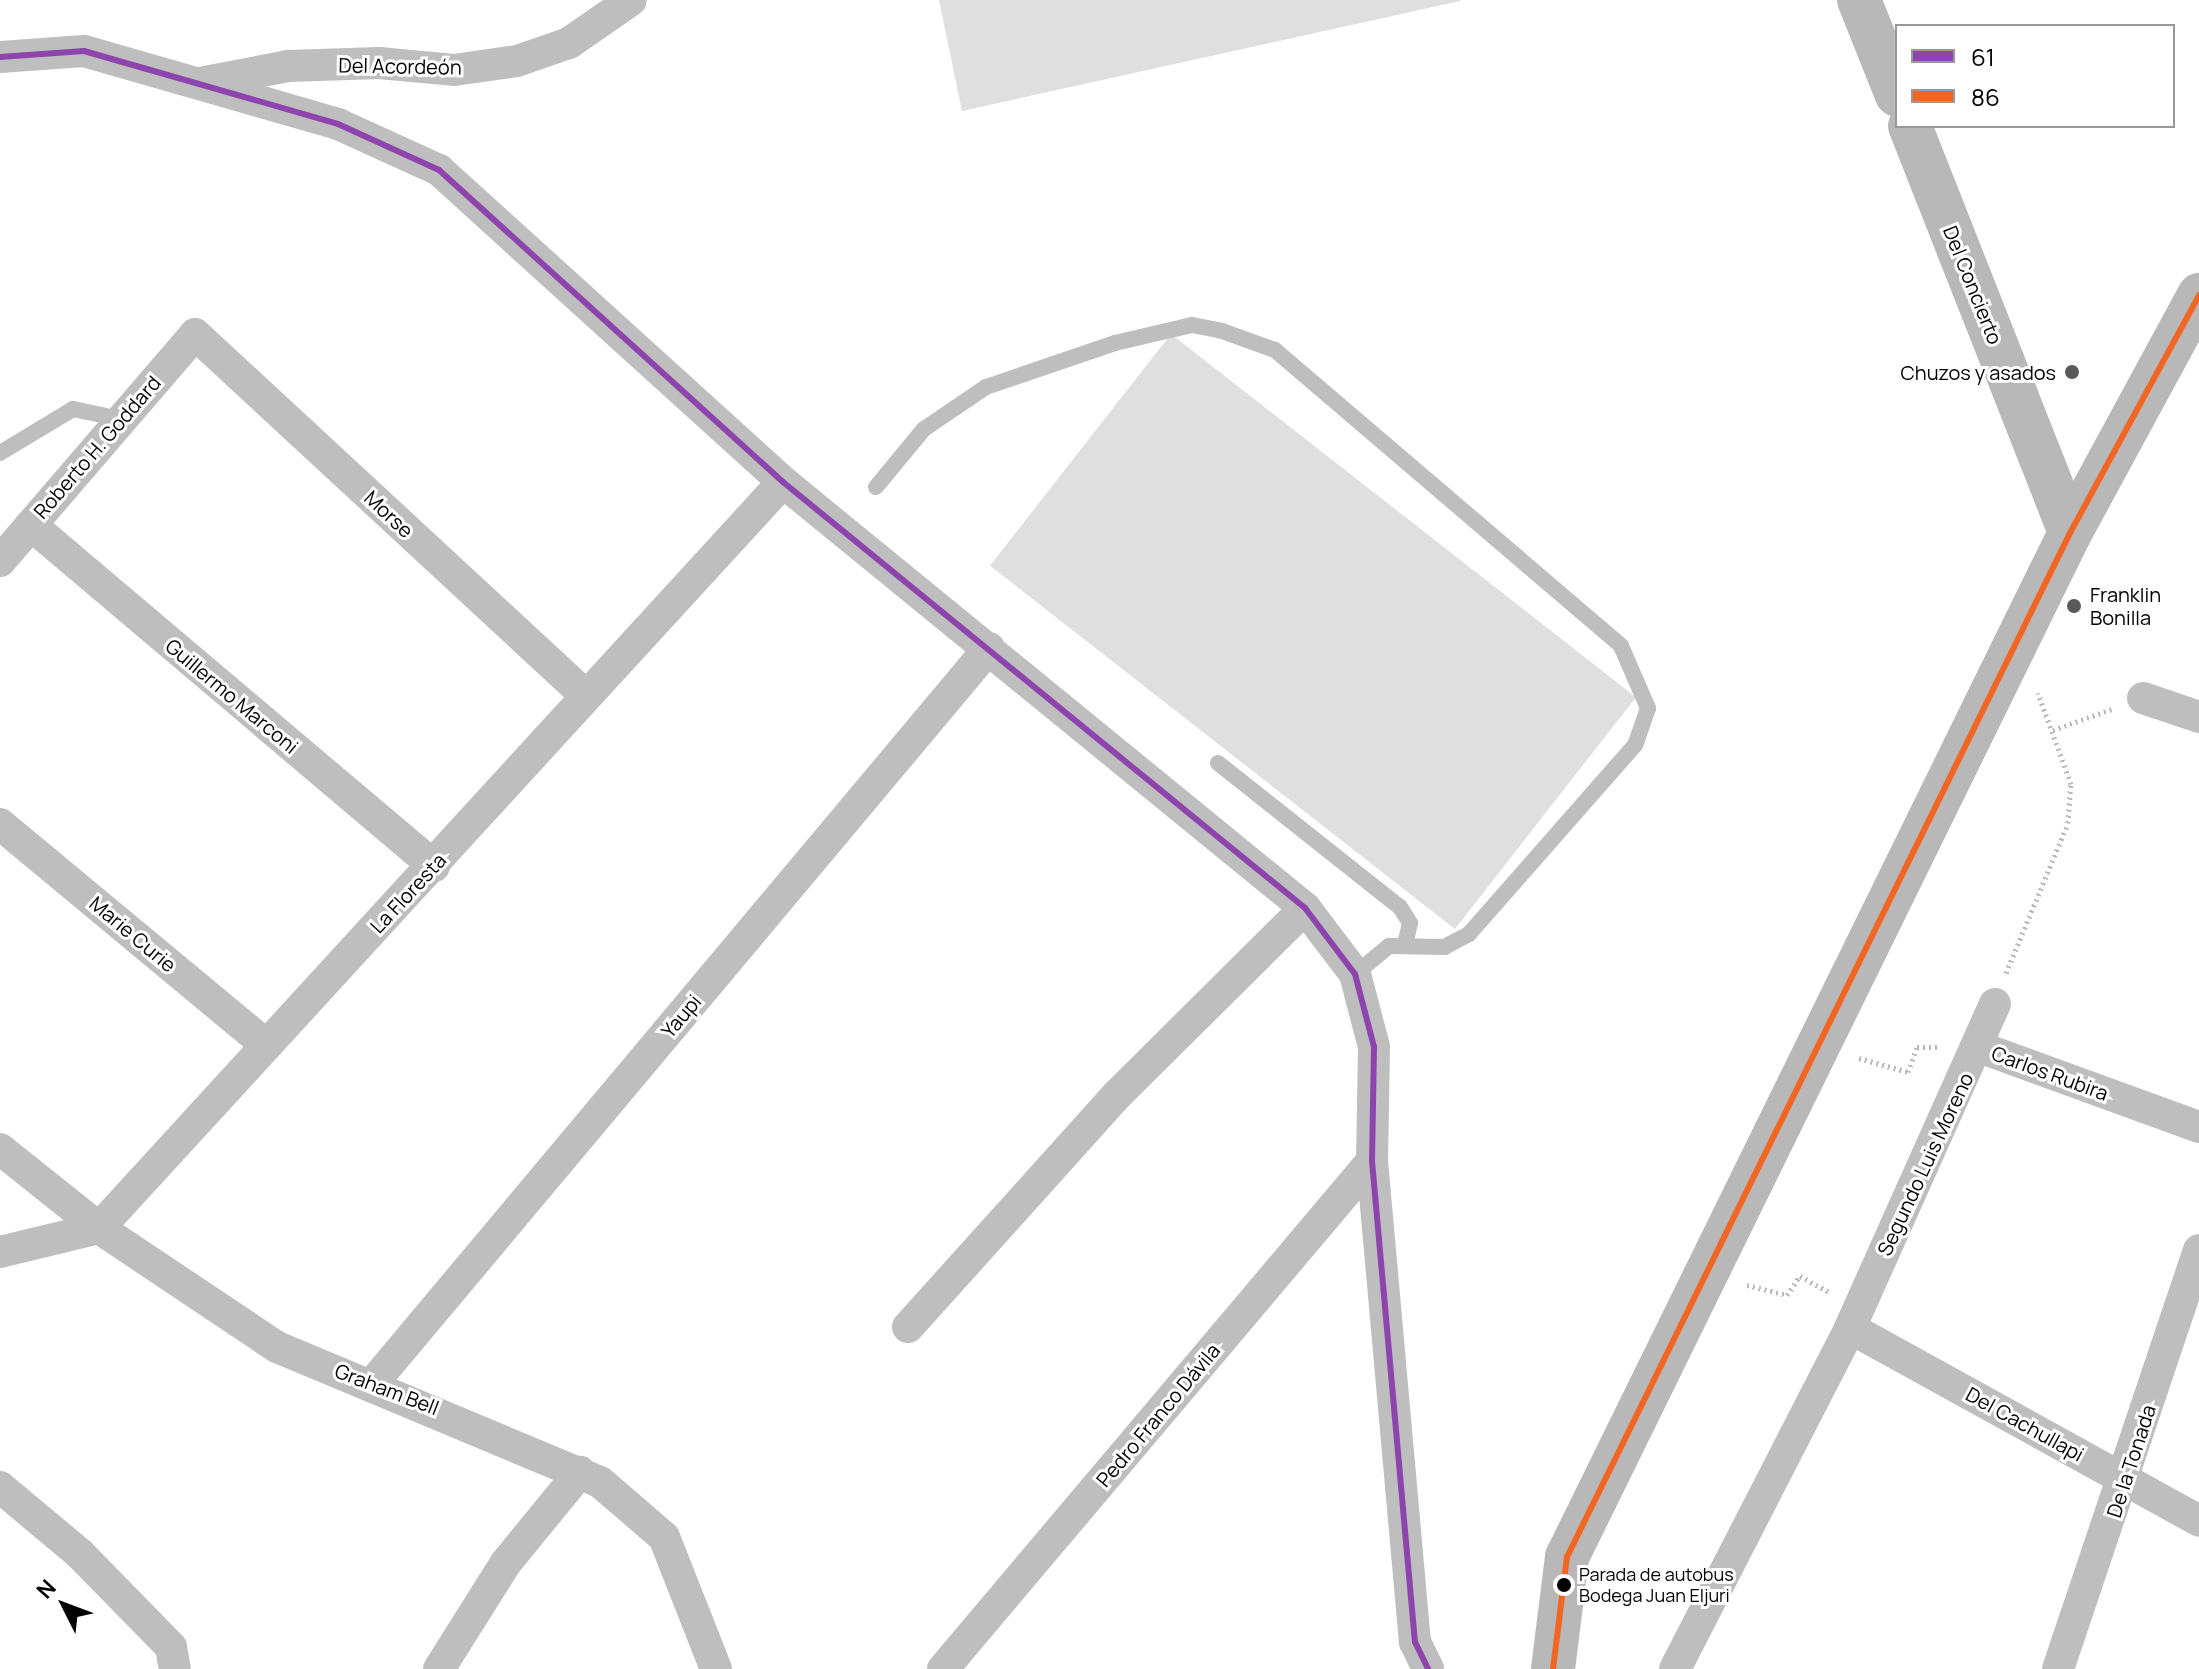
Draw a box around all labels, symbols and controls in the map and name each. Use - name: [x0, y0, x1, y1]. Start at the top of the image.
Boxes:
- legend: [1895, 24, 2175, 128]
- text: 61: [1971, 40, 1995, 73]
- street label: Del Acordeón: [338, 53, 462, 79]
- text: 86: [1971, 80, 2000, 113]
- street label: Del Concierto: [1938, 222, 2008, 348]
- place label: Chuzos y asados: [1901, 360, 2056, 384]
- marker: Chuzos y asados: [2063, 363, 2081, 381]
- street label: Roberto H. Goddard: [29, 371, 165, 523]
- street label: Morse: [360, 486, 418, 542]
- place label: Franklin Bonilla: [2090, 582, 2161, 629]
- marker: Franklin Bonilla: [2065, 597, 2083, 615]
- street label: Guillermo Marconi: [161, 634, 303, 758]
- street label: La Floresta: [365, 848, 451, 938]
- street label: Marie Curie: [85, 891, 181, 977]
- street label: Yaupi: [656, 990, 706, 1042]
- street label: Carlos Rubira: [1988, 1041, 2112, 1105]
- street label: Segundo Luis Moreno: [1872, 1069, 1978, 1259]
- street label: Pedro Franco Dávila: [1091, 1339, 1225, 1491]
- street label: Graham Bell: [332, 1358, 442, 1420]
- street label: Del Cachullapi: [1962, 1382, 2088, 1466]
- street label: De la Tonada: [2102, 1402, 2160, 1520]
- place label: Parada de autobus Bodega Juan Eljuri: [1579, 1564, 1734, 1606]
- north arrow: [24, 1565, 104, 1645]
- text: N: [30, 1573, 63, 1605]
- marker: Parada de autobus Bodega Juan Eljuri: [1556, 1577, 1572, 1593]

